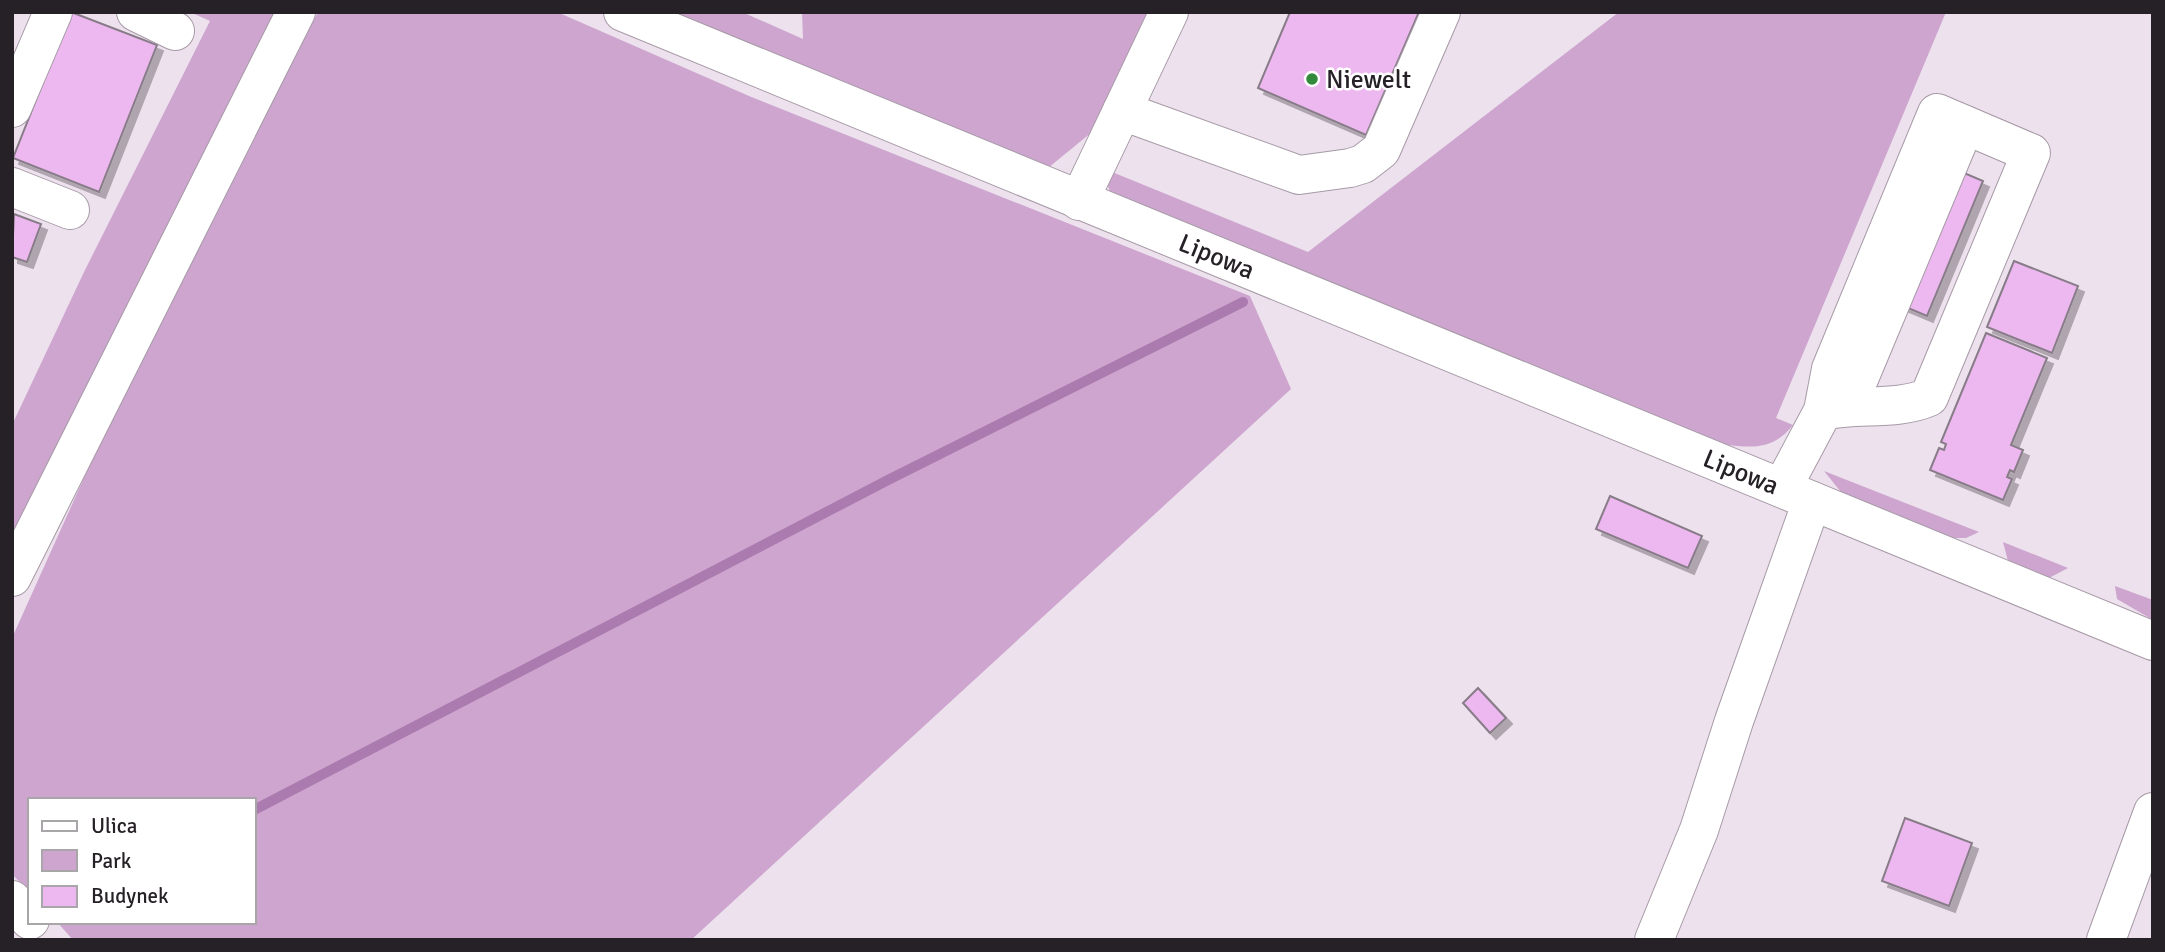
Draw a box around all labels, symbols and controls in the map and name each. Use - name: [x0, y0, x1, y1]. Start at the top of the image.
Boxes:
- place label: Niewelt: [1326, 64, 1411, 96]
- marker: Niewelt: [1304, 71, 1320, 87]
- street label: Lipowa: [1174, 227, 1259, 287]
- street label: Lipowa: [1698, 443, 1783, 502]
- legend: [28, 798, 256, 924]
- text: Ulica: [91, 813, 137, 839]
- text: Park: [91, 848, 132, 874]
- text: Budynek: [91, 883, 169, 909]

